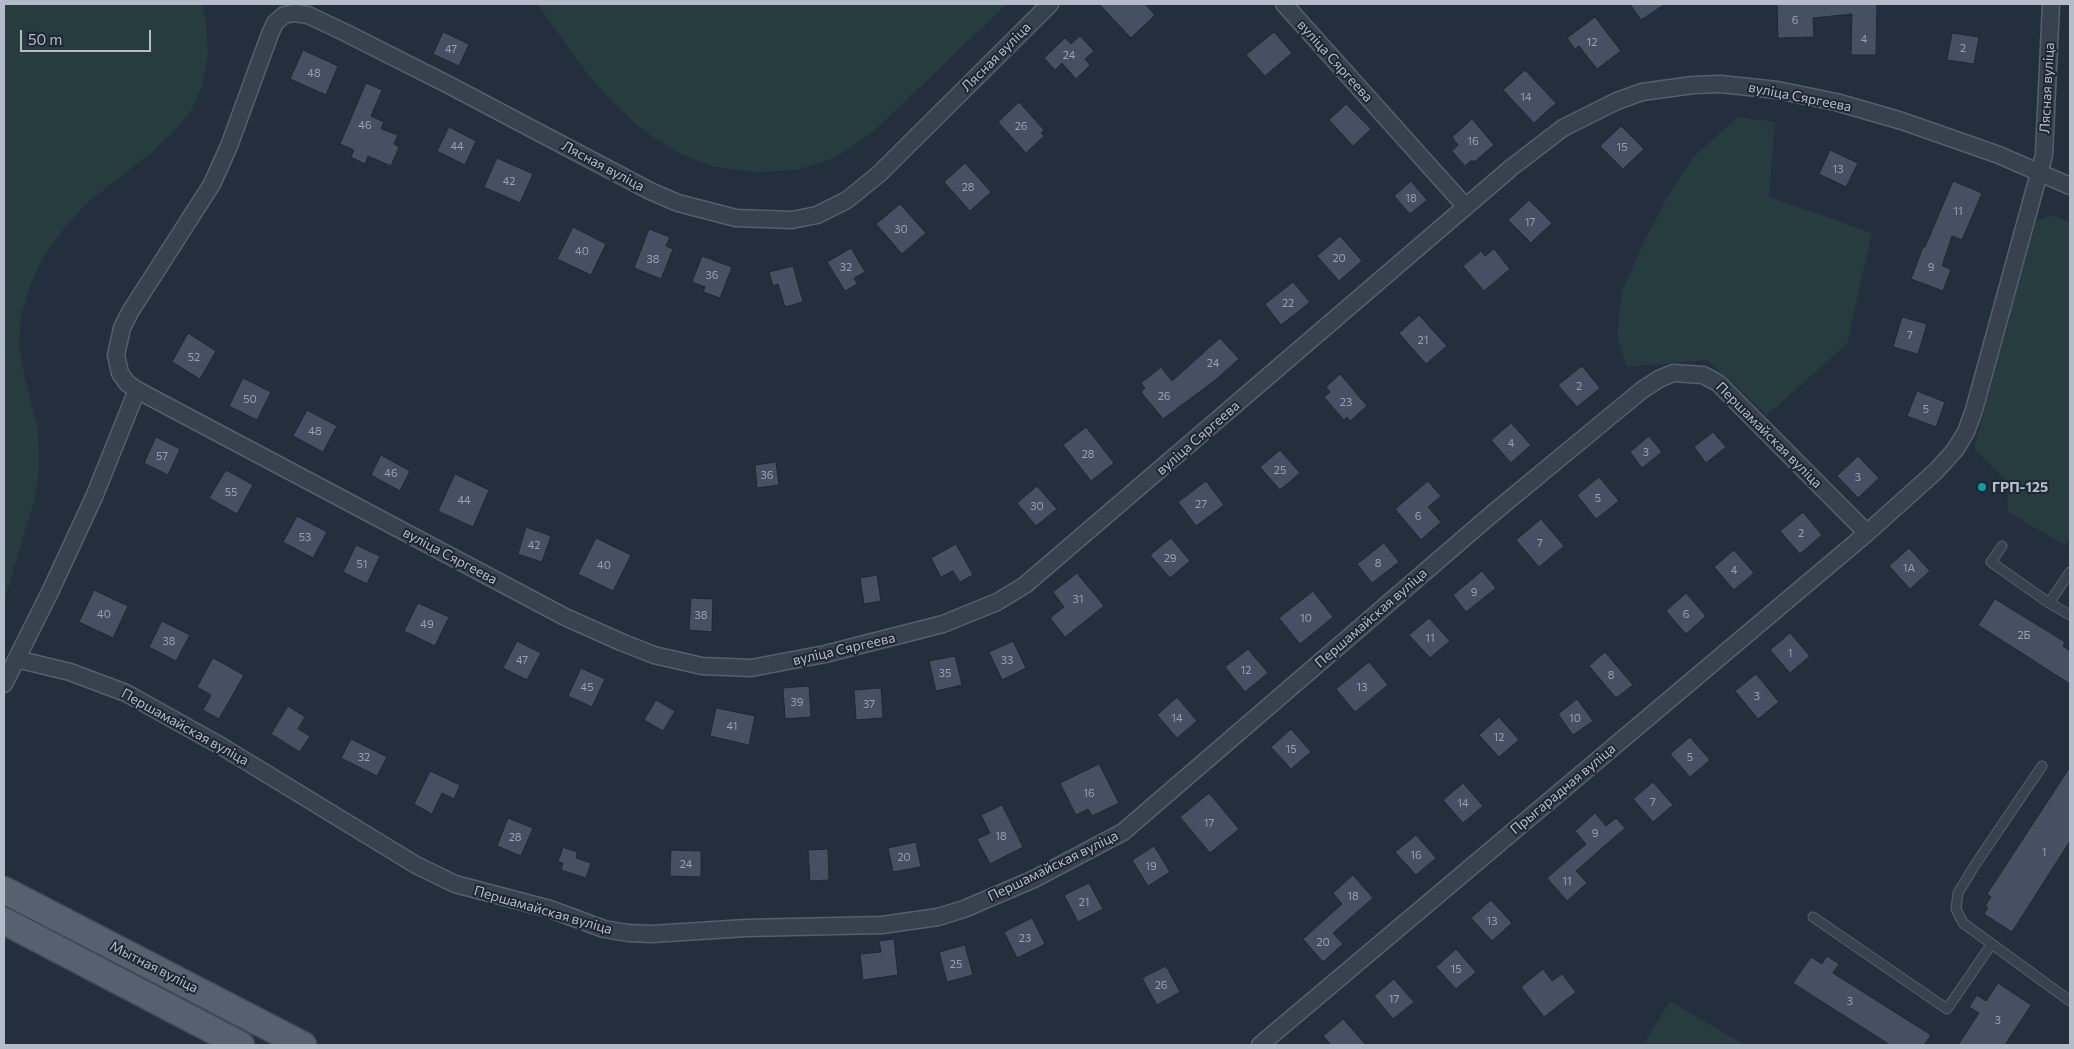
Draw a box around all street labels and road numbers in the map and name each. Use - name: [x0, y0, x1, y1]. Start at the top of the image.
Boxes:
- street label: вуліца Сяргеева: [1294, 17, 1376, 105]
- street label: Лясная вуліца: [958, 19, 1034, 95]
- street label: Лясная вуліца: [2036, 42, 2058, 134]
- street label: вуліца Сяргеева: [1747, 79, 1853, 115]
- street label: Лясная вуліца: [559, 137, 647, 195]
- street label: Першамайская вуліца: [1712, 378, 1826, 492]
- street label: вуліца Сяргеева: [1153, 397, 1243, 479]
- street label: вуліца Сяргеева: [400, 524, 500, 588]
- street label: Першамайская вуліца: [1311, 565, 1431, 671]
- street label: вуліца Сяргеева: [791, 629, 897, 669]
- street label: Першамайская вуліца: [118, 685, 252, 769]
- street label: Прыгарадная вуліца: [1507, 740, 1619, 838]
- street label: Першамайская вуліца: [985, 827, 1121, 905]
- street label: Першамайская вуліца: [472, 882, 614, 938]
- street label: Мытная вуліца: [107, 938, 201, 996]

